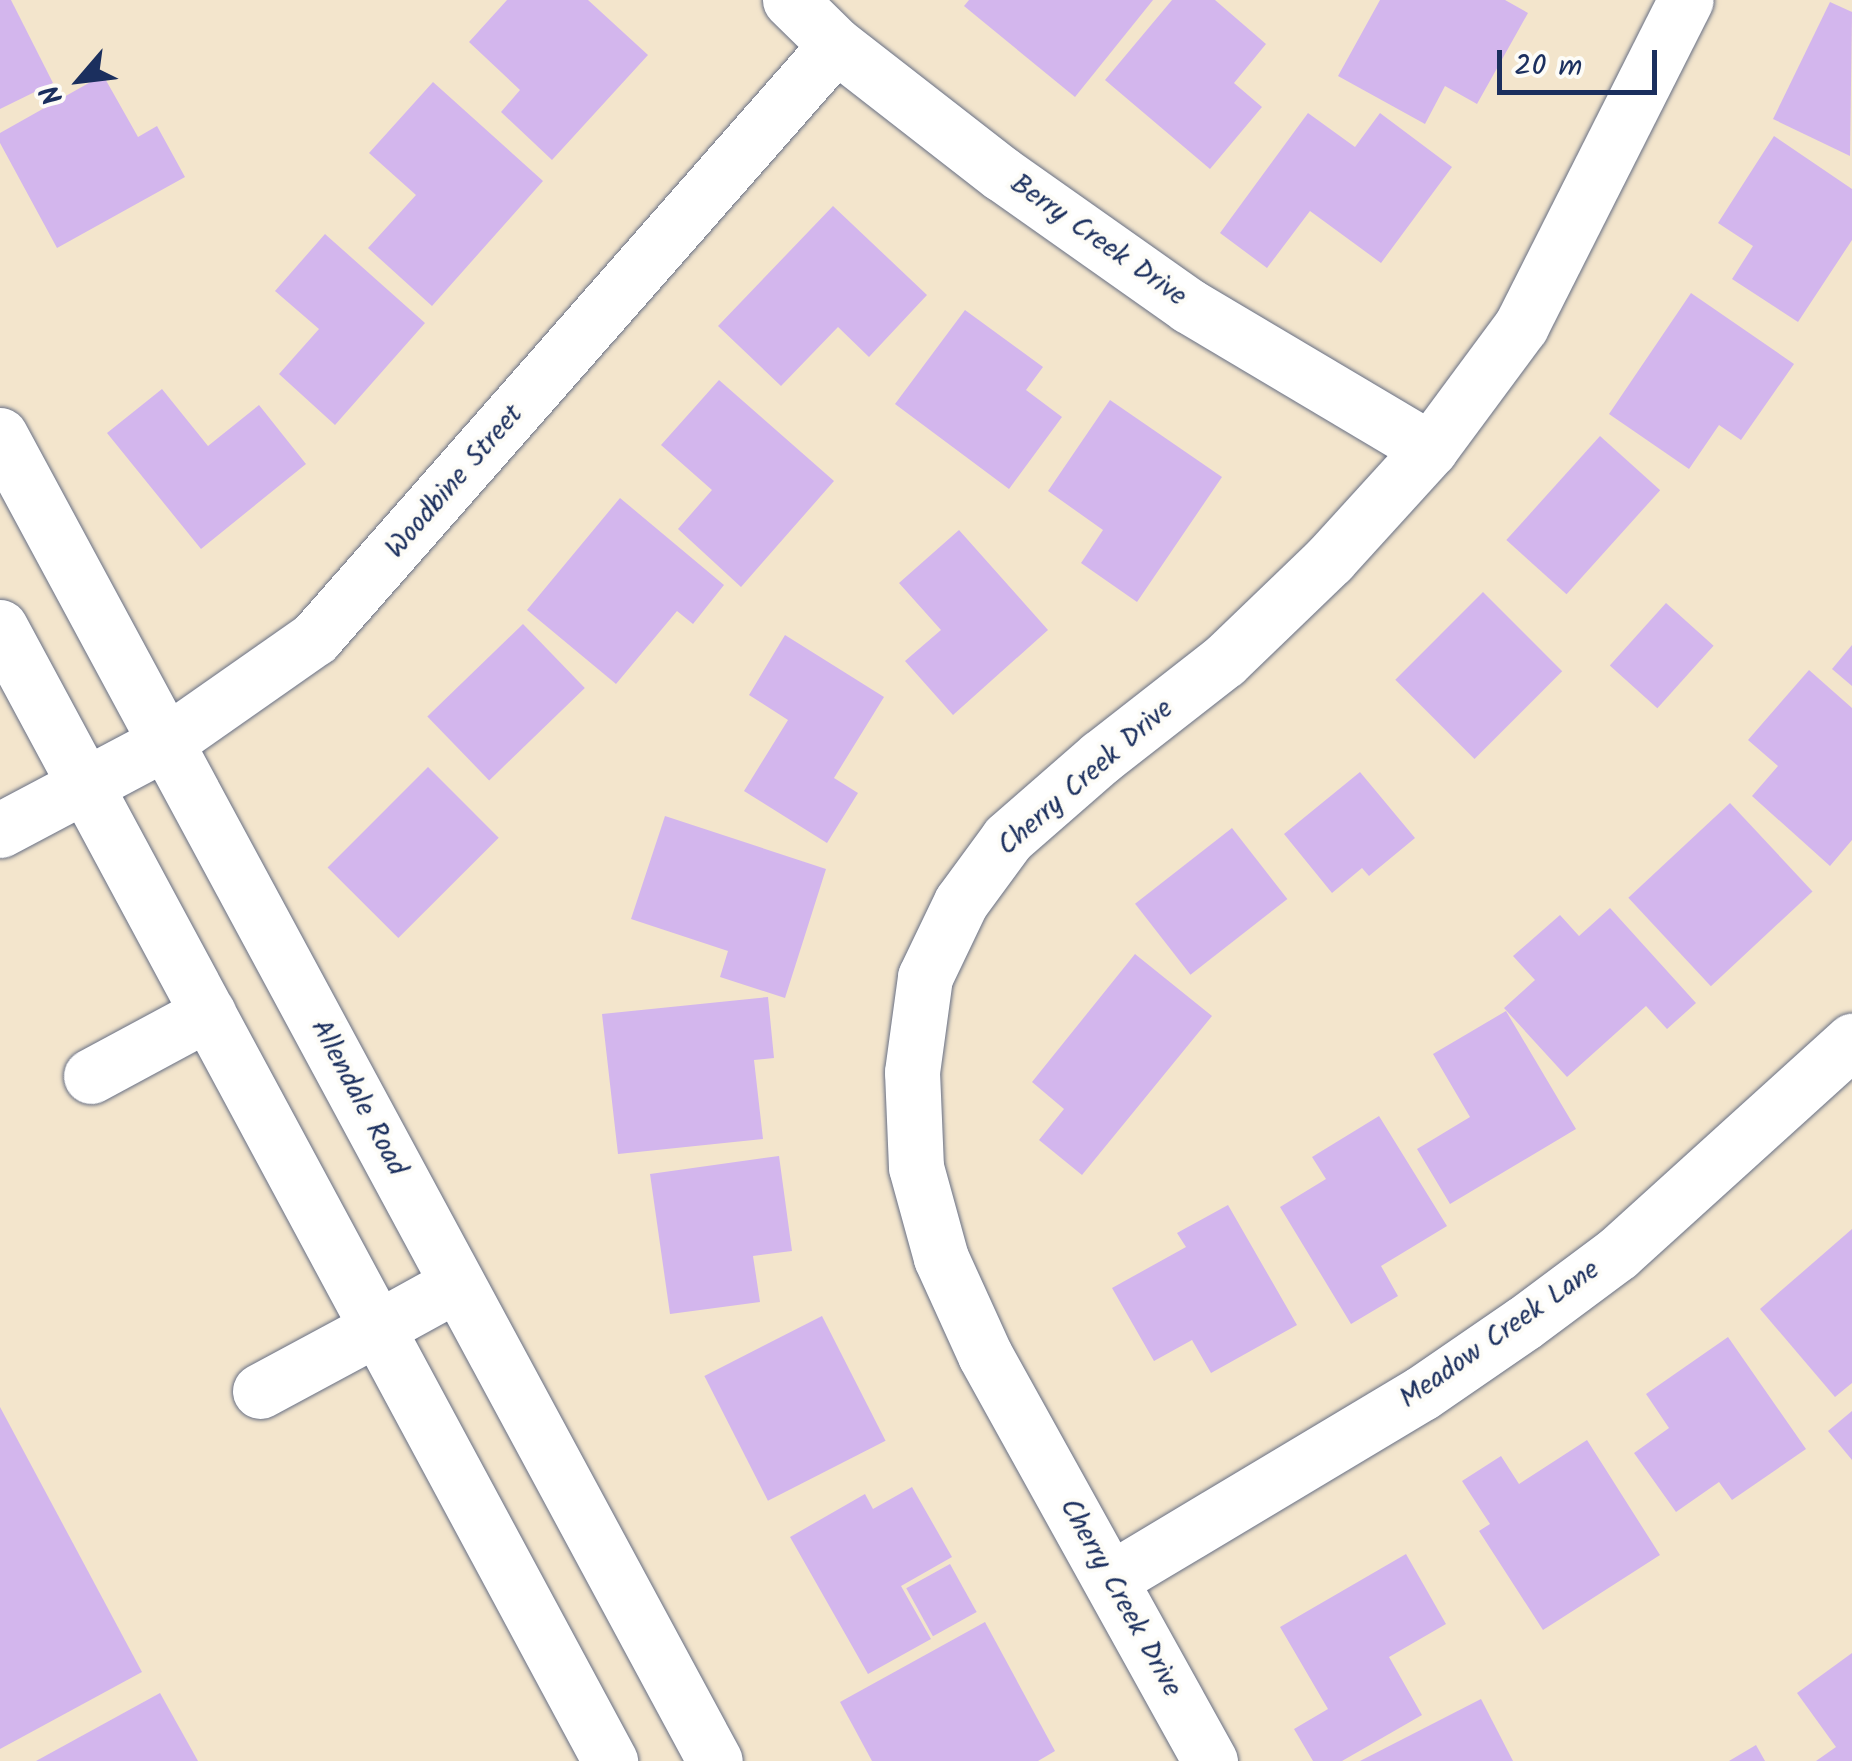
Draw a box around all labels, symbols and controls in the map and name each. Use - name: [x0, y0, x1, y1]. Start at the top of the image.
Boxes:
- north arrow: [30, 30, 130, 130]
- scale bar: [1502, 30, 1662, 92]
- text: 20 m: [1514, 43, 1582, 91]
- text: N: [29, 76, 77, 113]
- street label: Berry Creek Drive: [1003, 168, 1193, 314]
- street label: Woodbine Street: [379, 398, 531, 566]
- street label: Cherry Creek Drive: [991, 693, 1181, 863]
- street label: Allendale Road: [303, 1014, 413, 1182]
- street label: Meadow Creek Lane: [1394, 1254, 1606, 1416]
- street label: Cherry Creek Drive: [1052, 1493, 1188, 1703]

